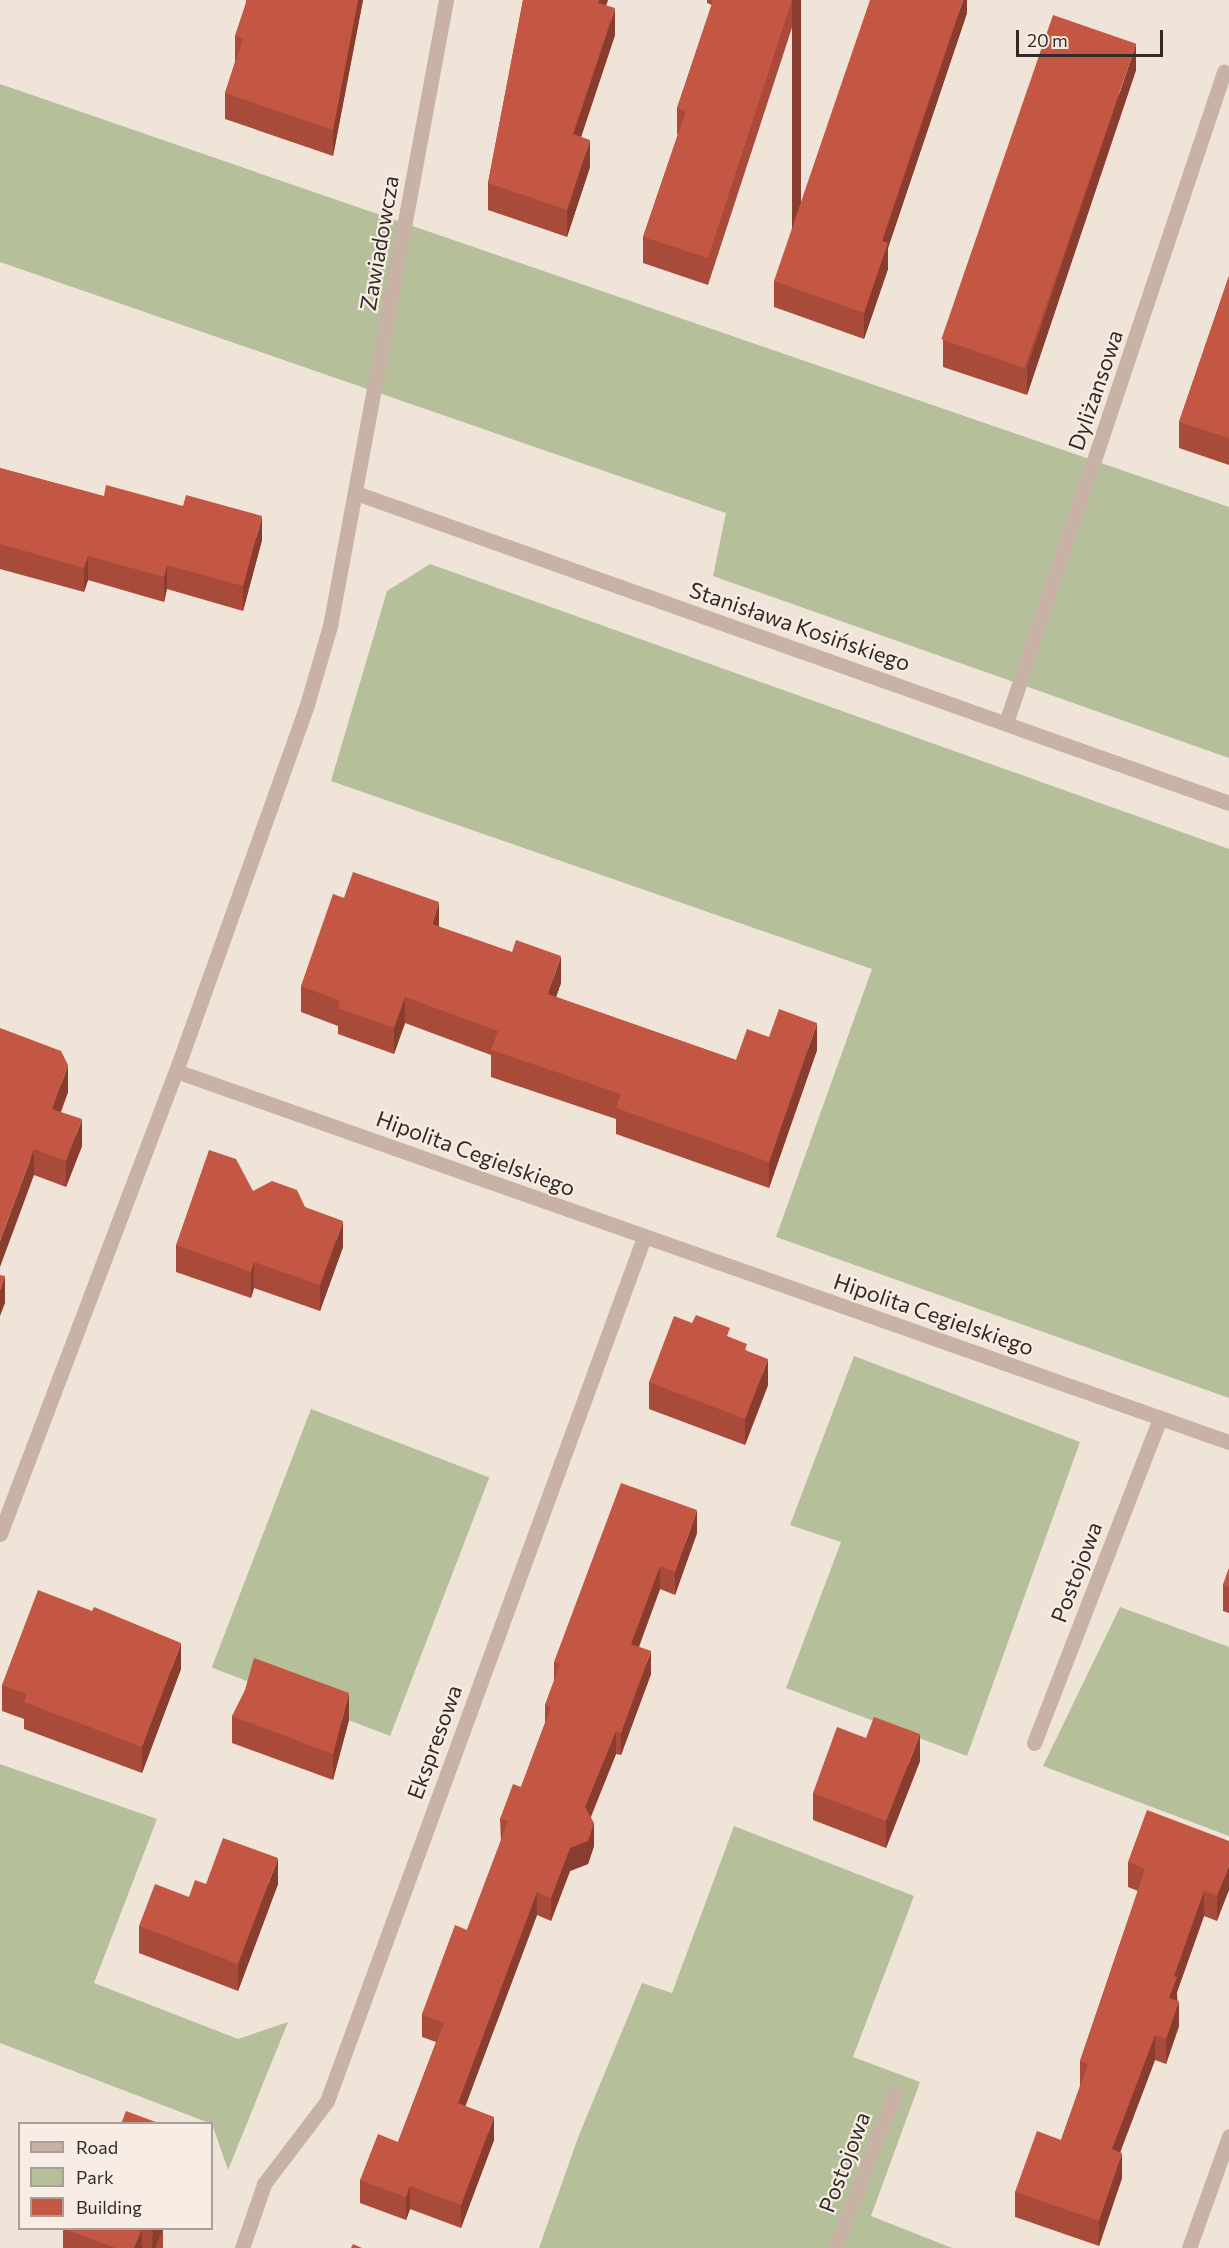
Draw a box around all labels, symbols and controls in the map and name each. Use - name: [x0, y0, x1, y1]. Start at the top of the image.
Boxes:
- scale bar: [1019, 18, 1166, 56]
- text: 20 m: [1027, 29, 1068, 51]
- street label: Zawiadowcza: [354, 173, 404, 313]
- street label: Dyliżansowa: [1062, 326, 1128, 454]
- street label: Stanisława Kosińskiego: [686, 576, 914, 676]
- street label: Hipolita Cegielskiego: [373, 1105, 579, 1201]
- street label: Hipolita Cegielskiego: [831, 1267, 1037, 1361]
- street label: Postojowa: [1045, 1518, 1107, 1626]
- street label: Ekspresowa: [401, 1681, 467, 1803]
- street label: Postojowa: [813, 2108, 875, 2216]
- legend: [18, 2122, 213, 2230]
- text: Road: [76, 2136, 118, 2158]
- text: Park: [76, 2166, 114, 2188]
- text: Building: [76, 2196, 142, 2218]

